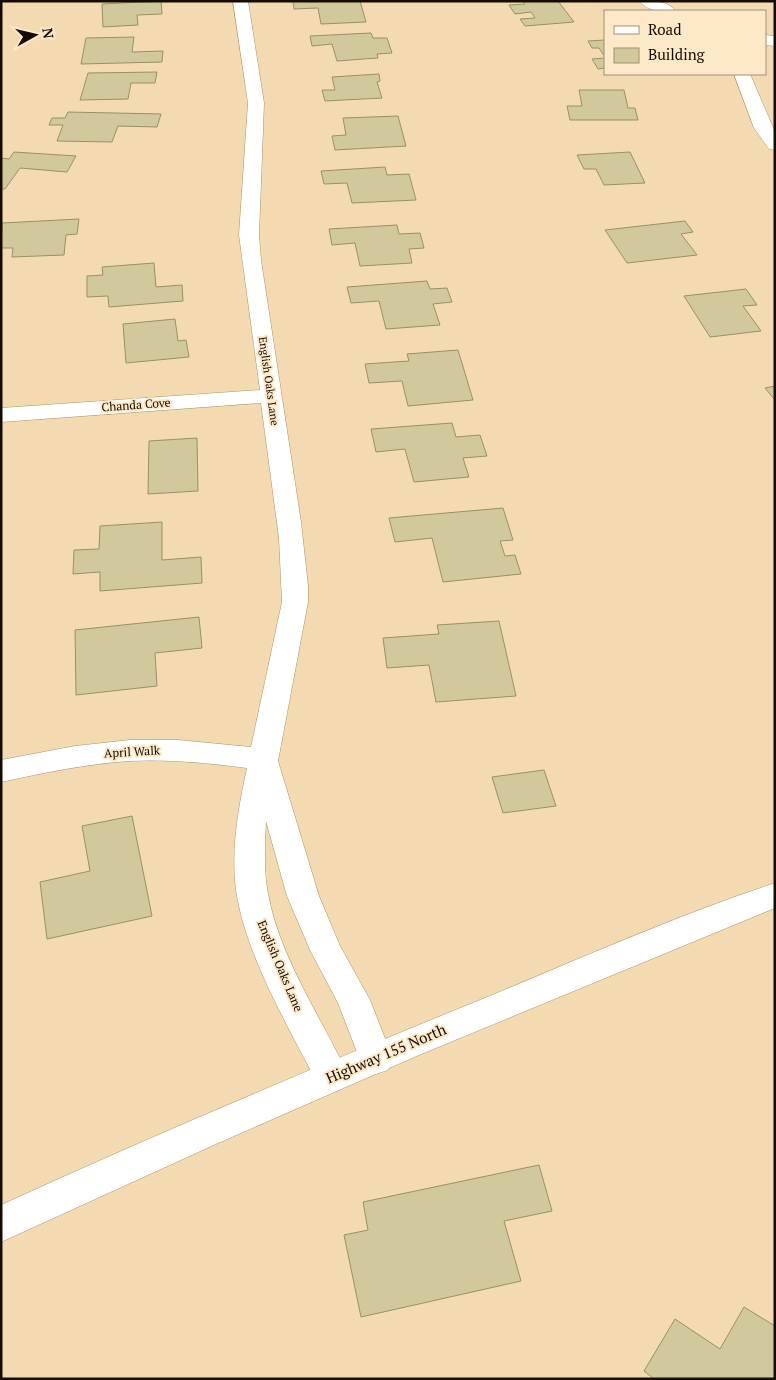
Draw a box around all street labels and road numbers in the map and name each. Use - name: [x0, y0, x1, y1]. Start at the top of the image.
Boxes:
- street label: English Oaks Lane: [256, 336, 282, 427]
- street label: Chanda Cove: [101, 395, 171, 414]
- street label: April Walk: [104, 743, 161, 760]
- street label: English Oaks Lane: [254, 918, 306, 1014]
- street label: Highway 155 North: [322, 1019, 449, 1087]

